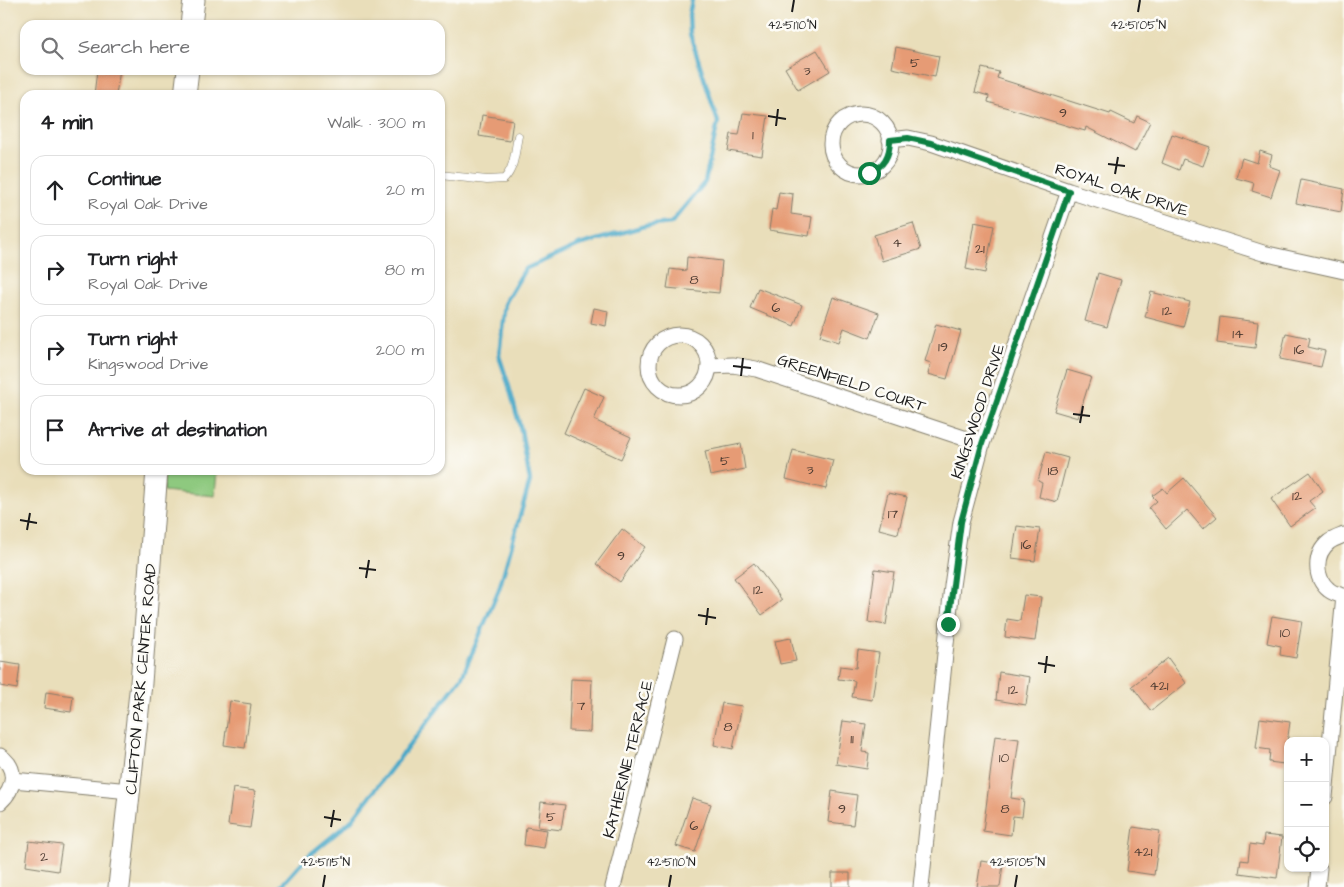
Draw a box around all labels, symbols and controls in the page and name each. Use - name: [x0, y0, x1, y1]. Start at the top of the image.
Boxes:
- text: 42°51'10"N: [767, 17, 817, 34]
- text: 42°51'05"N: [1110, 17, 1167, 34]
- search box: [20, 20, 445, 75]
- icon: search: [38, 34, 66, 62]
- text: Search here: [78, 34, 190, 61]
- house number: 5: [910, 53, 920, 73]
- house number: 3: [803, 61, 811, 81]
- house number: 9: [1059, 103, 1067, 123]
- text: 4 min: [40, 108, 93, 137]
- text: Walk · 300 m: [327, 112, 425, 134]
- house number: 1: [752, 125, 754, 145]
- street label: ROYAL OAK DRIVE: [1052, 158, 1192, 222]
- route start: [858, 162, 881, 185]
- text: Continue: [88, 166, 162, 193]
- icon: ahead: [41, 176, 69, 204]
- text: 20 m: [386, 179, 424, 201]
- text: Royal Oak Drive: [88, 193, 208, 215]
- house number: 4: [892, 233, 902, 253]
- house number: 21: [975, 239, 985, 259]
- text: Turn right: [88, 246, 177, 273]
- icon: right: [41, 256, 69, 284]
- text: 80 m: [385, 259, 424, 281]
- house number: 8: [689, 270, 699, 290]
- text: Royal Oak Drive: [88, 273, 208, 295]
- house number: 6: [772, 298, 781, 318]
- house number: 12: [1162, 301, 1172, 321]
- house number: 14: [1232, 324, 1244, 344]
- text: Turn right: [88, 326, 177, 353]
- icon: right: [41, 336, 69, 364]
- house number: 19: [938, 337, 948, 357]
- text: 200 m: [376, 339, 424, 361]
- house number: 16: [1294, 340, 1305, 360]
- street label: KINGSWOOD DRIVE: [946, 341, 1010, 482]
- street label: GREENFIELD COURT: [775, 349, 929, 417]
- text: Kingswood Drive: [88, 353, 209, 375]
- icon: arrive: [41, 416, 69, 444]
- text: Arrive at destination: [88, 417, 267, 444]
- house number: 5: [720, 451, 730, 471]
- house number: 3: [806, 460, 814, 480]
- house number: 18: [1048, 461, 1058, 481]
- house number: 12: [1292, 486, 1302, 506]
- house number: 17: [888, 504, 899, 524]
- house number: 16: [1021, 535, 1032, 555]
- house number: 9: [617, 546, 625, 566]
- street label: CLIFTON PARK CENTER ROAD: [120, 563, 162, 796]
- house number: 12: [753, 580, 763, 600]
- route end: [937, 613, 960, 636]
- house number: 10: [1280, 623, 1290, 643]
- house number: 421: [1149, 676, 1169, 696]
- street label: KATHERINE TERRACE: [598, 677, 658, 841]
- house number: 12: [1008, 680, 1018, 700]
- house number: 7: [577, 696, 586, 716]
- house number: 8: [723, 717, 733, 737]
- house number: 11: [850, 729, 854, 749]
- map controls: [1284, 737, 1329, 872]
- button: +: [1284, 737, 1329, 782]
- house number: 10: [999, 748, 1009, 768]
- button: −: [1284, 782, 1329, 827]
- house number: 9: [838, 799, 846, 819]
- house number: 8: [1000, 799, 1010, 819]
- house number: 5: [546, 807, 556, 827]
- house number: 6: [690, 816, 699, 836]
- button: locate: [1284, 827, 1329, 872]
- house number: 421: [1133, 842, 1153, 862]
- house number: 2: [40, 847, 48, 867]
- text: 42°51'15"N: [300, 854, 350, 871]
- text: 42°51'10"N: [646, 854, 696, 871]
- text: 42°51'05"N: [989, 854, 1046, 871]

